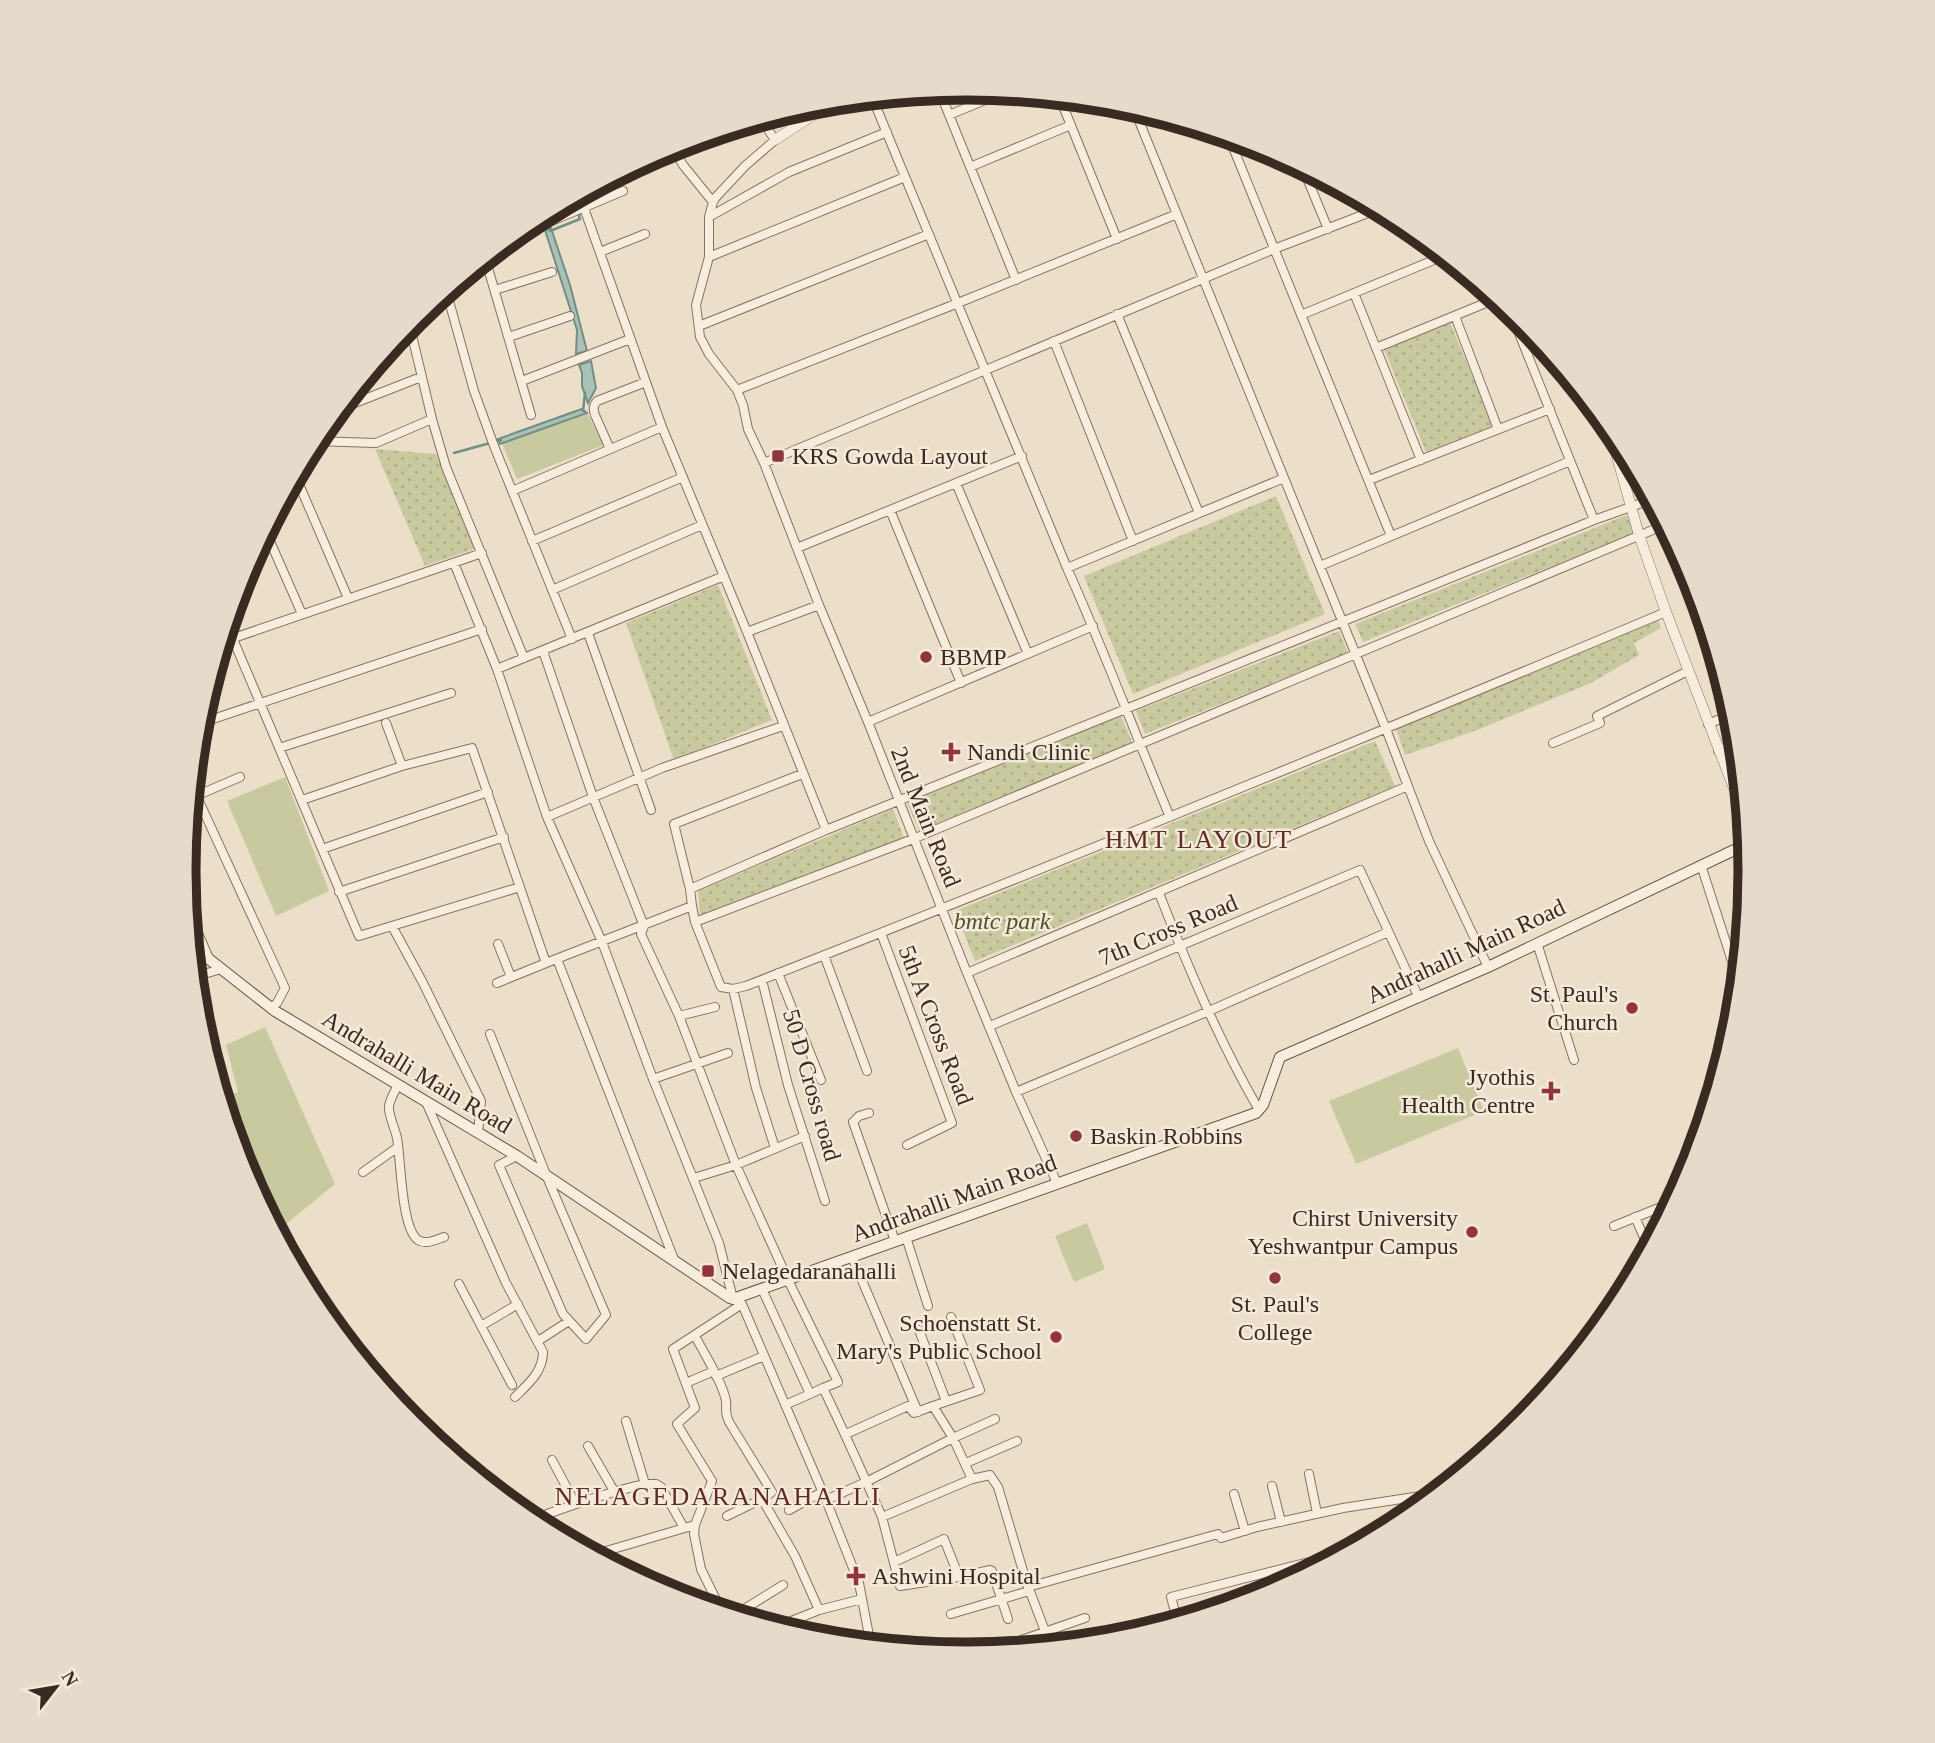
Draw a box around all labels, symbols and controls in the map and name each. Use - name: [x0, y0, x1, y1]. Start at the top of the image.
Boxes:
- place label: KRS Gowda Layout: [792, 443, 988, 469]
- marker: KRS Gowda Layout: [770, 448, 786, 464]
- place label: BBMP: [940, 644, 1007, 670]
- marker: BBMP: [918, 649, 934, 665]
- place label: Nandi Clinic: [967, 739, 1090, 765]
- marker: Nandi Clinic: [941, 742, 961, 762]
- street label: 2nd Main Road: [886, 743, 966, 891]
- district label: HMT LAYOUT: [1105, 825, 1293, 854]
- street label: 7th Cross Road: [1095, 889, 1241, 971]
- street label: Andrahalli Main Road: [1363, 894, 1569, 1008]
- park label: bmtc park: [954, 908, 1051, 934]
- street label: 5th A Cross Road: [894, 942, 978, 1108]
- place label: St. Paul's Church: [1530, 981, 1618, 1035]
- marker: St. Paul's Church: [1624, 1000, 1640, 1016]
- street label: Andrahalli Main Road: [318, 1005, 516, 1139]
- street label: 50 D Cross road: [778, 1006, 846, 1164]
- place label: Jyothis Health Centre: [1401, 1064, 1535, 1118]
- marker: Jyothis Health Centre: [1541, 1081, 1561, 1101]
- place label: Baskin Robbins: [1090, 1123, 1243, 1149]
- marker: Baskin Robbins: [1068, 1128, 1084, 1144]
- street label: Andrahalli Main Road: [848, 1149, 1060, 1247]
- place label: Chirst University Yeshwantpur Campus: [1248, 1205, 1458, 1259]
- marker: Chirst University Yeshwantpur Campus: [1464, 1224, 1480, 1240]
- place label: Nelagedaranahalli: [722, 1258, 897, 1284]
- marker: Nelagedaranahalli: [700, 1263, 716, 1279]
- marker: St. Paul's College: [1267, 1270, 1283, 1286]
- place label: St. Paul's College: [1231, 1291, 1319, 1345]
- place label: Schoenstatt St. Mary's Public School: [836, 1310, 1042, 1364]
- marker: Schoenstatt St. Mary's Public School: [1048, 1329, 1064, 1345]
- district label: NELAGEDARANAHALLI: [554, 1482, 882, 1511]
- place label: Ashwini Hospital: [872, 1563, 1041, 1589]
- marker: Ashwini Hospital: [846, 1566, 866, 1586]
- north arrow: [21, 1652, 91, 1722]
- text: N: [58, 1667, 83, 1690]

